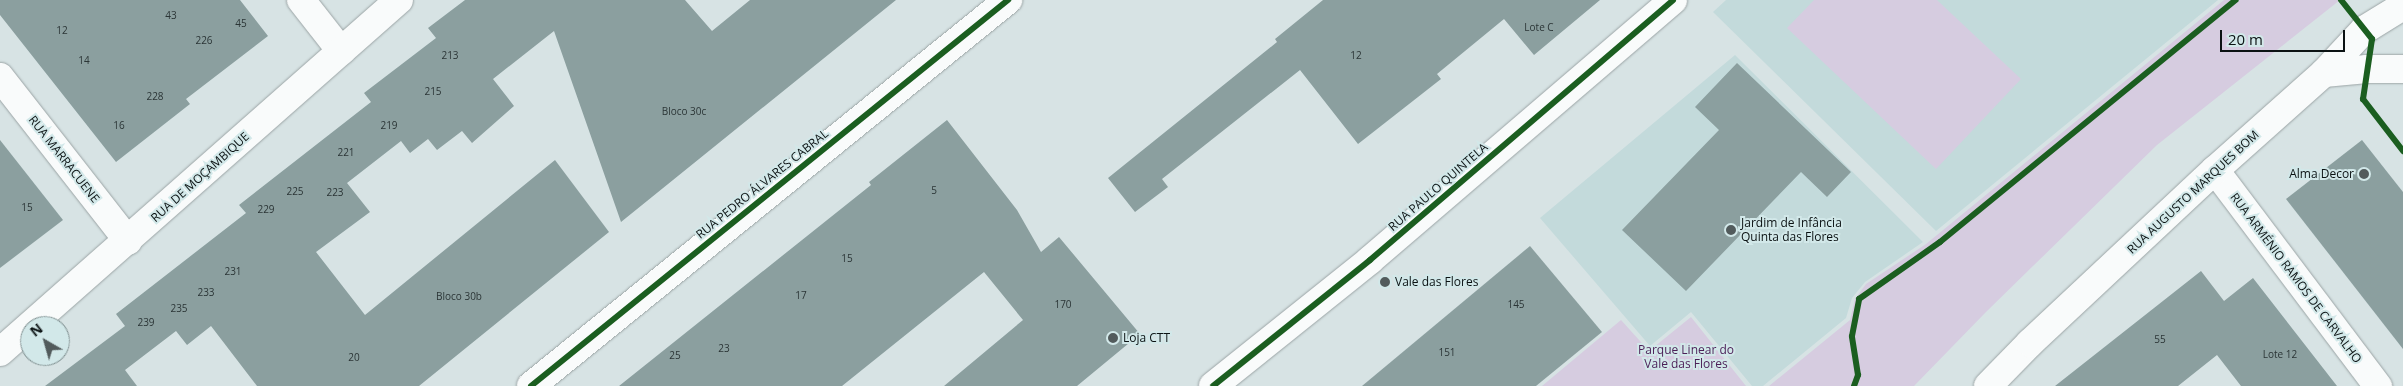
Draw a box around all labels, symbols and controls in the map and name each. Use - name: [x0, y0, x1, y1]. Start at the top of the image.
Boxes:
- house number: 43: [165, 10, 177, 22]
- house number: 45: [235, 18, 247, 30]
- scale bar: [2223, 20, 2348, 52]
- house number: Lote C: [1524, 22, 1554, 34]
- house number: 12: [56, 25, 68, 37]
- text: 20 m: [2228, 29, 2263, 49]
- house number: 226: [195, 35, 213, 47]
- house number: 213: [441, 50, 459, 62]
- house number: 12: [1350, 50, 1362, 62]
- house number: 14: [78, 55, 90, 67]
- house number: 215: [424, 86, 442, 98]
- house number: 228: [146, 91, 164, 103]
- house number: Bloco 30c: [662, 106, 706, 118]
- street label: RUA MARRACUENE: [26, 113, 102, 205]
- house number: 16: [113, 120, 125, 132]
- house number: 219: [380, 120, 398, 132]
- street label: RUA PEDRO ÁLVARES CABRAL: [693, 126, 831, 242]
- street label: RUA AUGUSTO MARQUES BOM: [2124, 127, 2262, 257]
- street label: RUA DE MOÇAMBIQUE: [148, 129, 252, 225]
- street label: RUA PAULO QUINTELA: [1385, 140, 1491, 234]
- house number: 221: [337, 147, 355, 159]
- place label: Alma Decor: [2289, 167, 2354, 181]
- marker: Alma Decor: [2358, 168, 2370, 180]
- house number: 5: [931, 185, 937, 197]
- house number: 225: [286, 186, 304, 198]
- house number: 223: [326, 187, 344, 199]
- street label: RUA ARMÉNIO RAMOS DE CARVALHO: [2227, 190, 2365, 366]
- house number: 15: [21, 202, 33, 214]
- house number: 229: [257, 204, 275, 216]
- place label: Jardim de Infância Quinta das Flores: [1741, 216, 1842, 244]
- marker: Jardim de Infância Quinta das Flores: [1725, 224, 1737, 236]
- house number: 15: [841, 253, 853, 265]
- house number: 231: [224, 266, 242, 278]
- place label: Vale das Flores: [1395, 275, 1478, 289]
- marker: Vale das Flores: [1379, 276, 1391, 288]
- house number: 233: [197, 287, 215, 299]
- house number: 17: [795, 290, 807, 302]
- house number: Bloco 30b: [436, 291, 482, 303]
- house number: 170: [1054, 299, 1072, 311]
- house number: 145: [1507, 299, 1525, 311]
- house number: 235: [170, 303, 188, 315]
- north arrow: [20, 316, 70, 366]
- house number: 239: [137, 317, 155, 329]
- text: N: [26, 319, 46, 341]
- place label: Loja CTT: [1123, 331, 1170, 345]
- marker: Loja CTT: [1107, 332, 1119, 344]
- house number: 55: [2154, 334, 2166, 346]
- house number: 23: [718, 343, 730, 355]
- park label: Parque Linear do Vale das Flores: [1638, 343, 1734, 371]
- house number: 151: [1438, 347, 1456, 359]
- house number: Lote 12: [2263, 349, 2297, 361]
- house number: 25: [669, 350, 681, 362]
- house number: 20: [348, 352, 360, 364]

